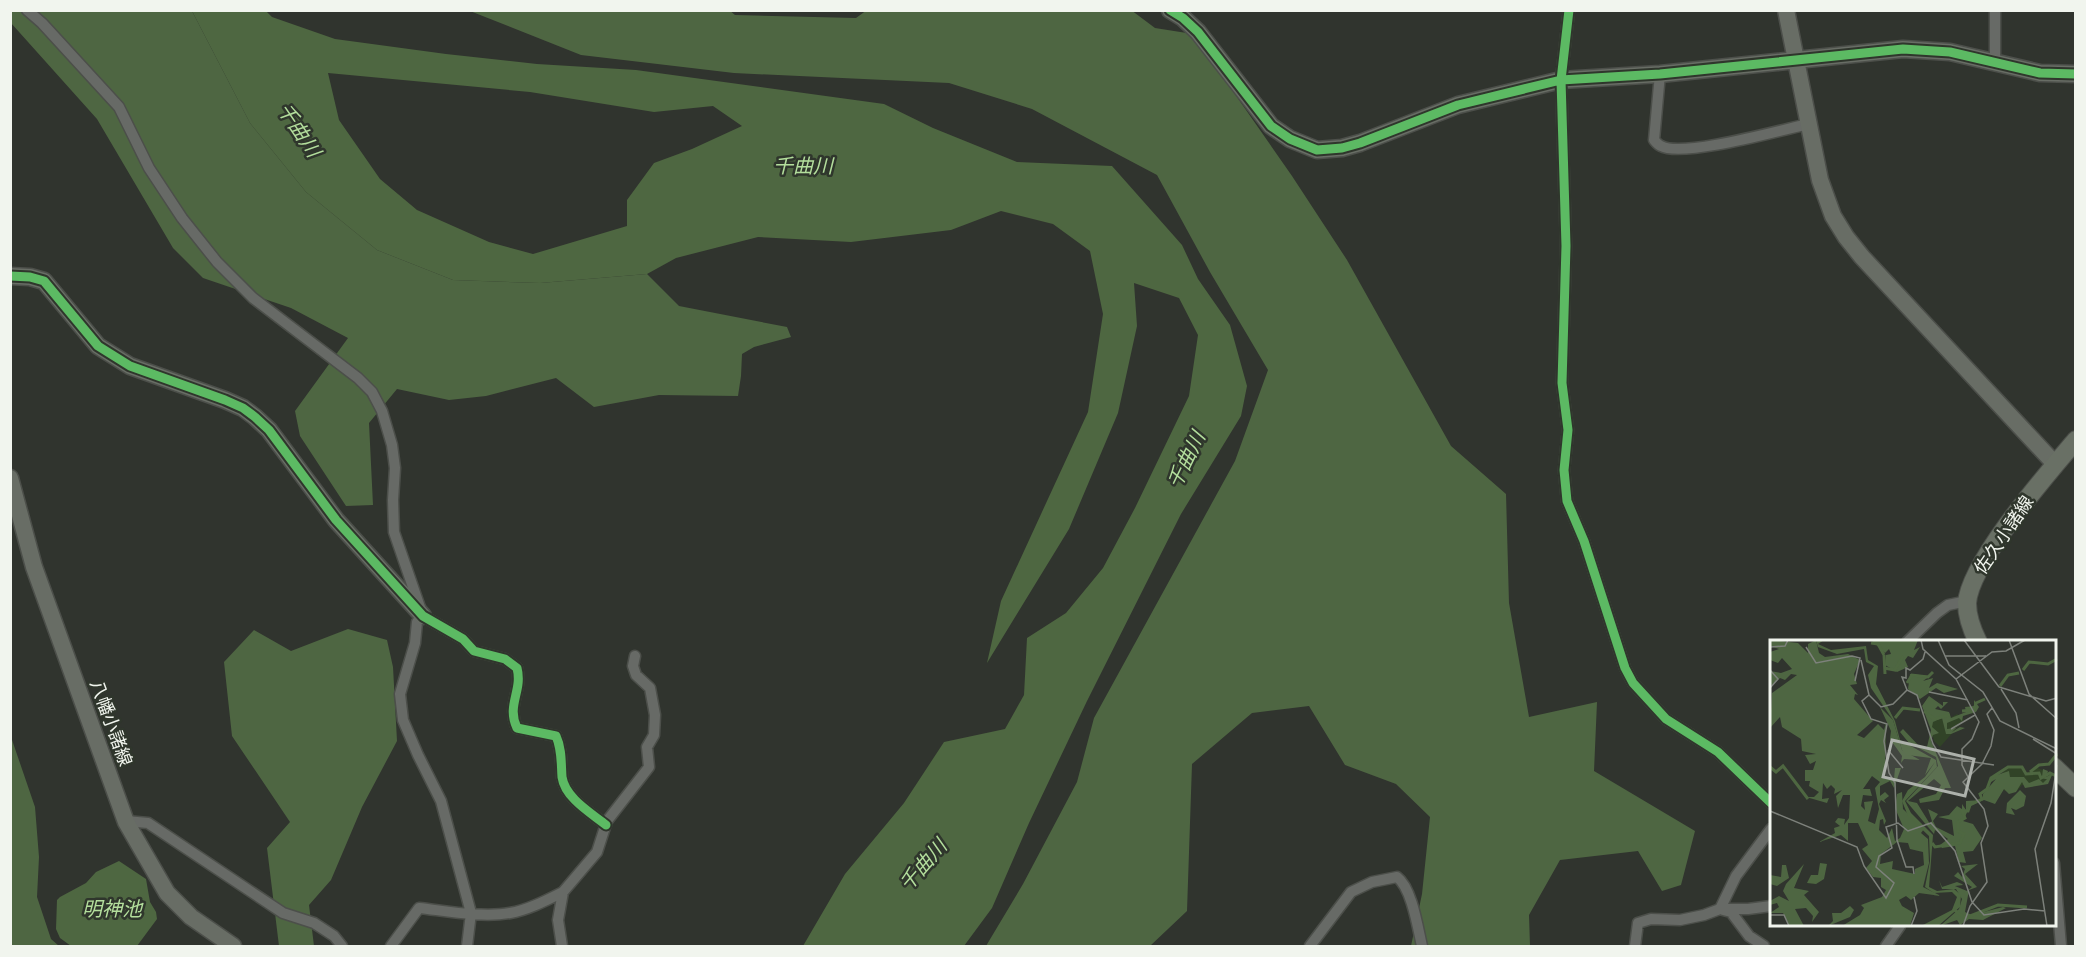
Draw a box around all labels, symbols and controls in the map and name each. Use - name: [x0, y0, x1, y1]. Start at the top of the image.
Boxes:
- water label: 千曲川: [272, 98, 327, 163]
- water label: 千曲川: [773, 154, 835, 178]
- water label: 千曲川: [1162, 426, 1211, 492]
- street label: 佐久小諸線: [1970, 492, 2037, 578]
- inset map: [1770, 640, 2056, 927]
- street label: 八幡小諸線: [86, 677, 137, 769]
- water label: 千曲川: [894, 833, 953, 896]
- water label: 明神池: [82, 897, 144, 921]

